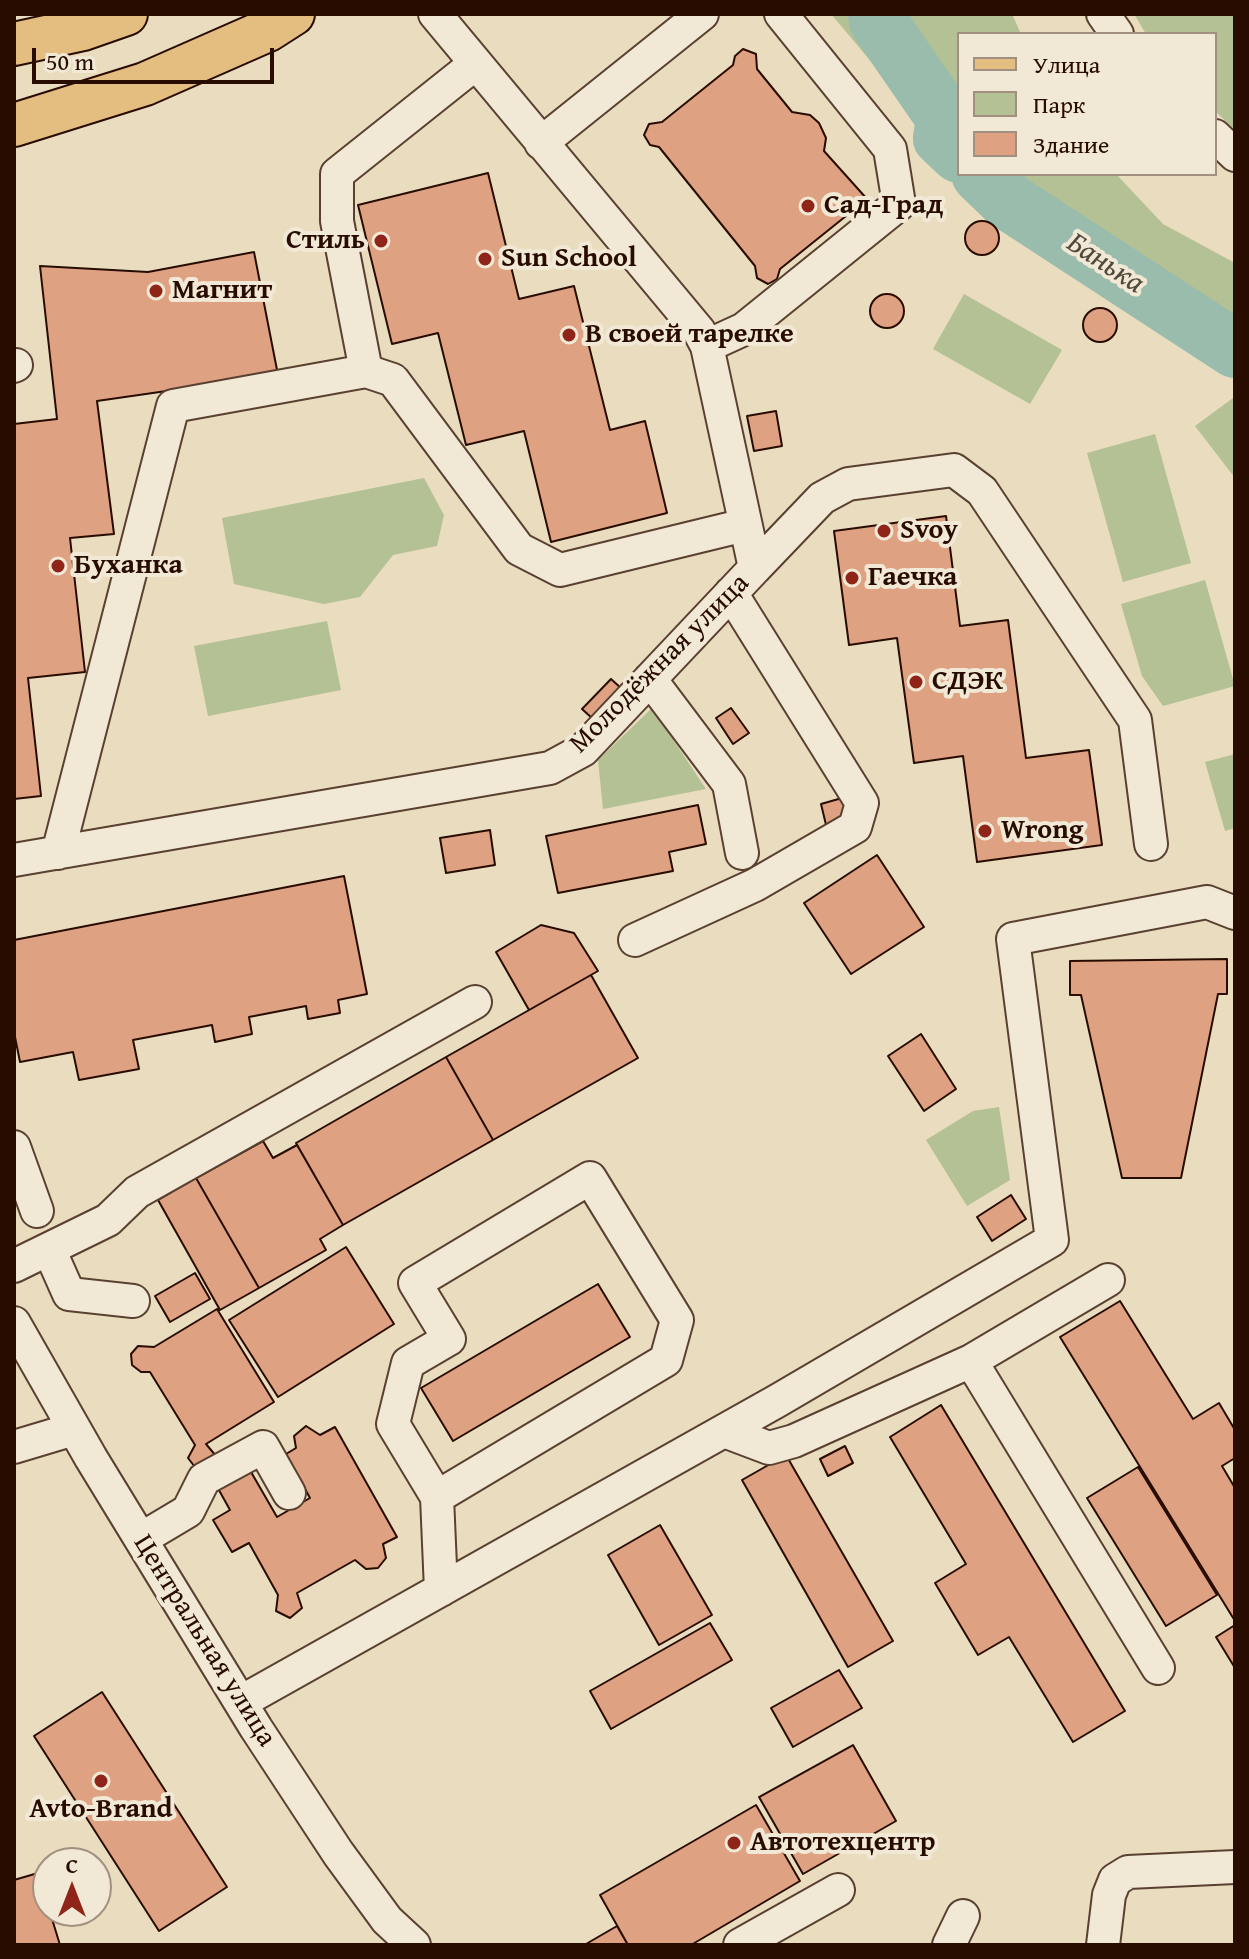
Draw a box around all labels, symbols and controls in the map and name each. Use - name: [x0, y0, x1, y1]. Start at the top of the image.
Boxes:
- scale bar: [36, 32, 278, 82]
- legend: [957, 32, 1217, 176]
- text: 50 m: [46, 44, 94, 79]
- text: Улица: [1033, 47, 1100, 82]
- text: Парк: [1033, 87, 1085, 122]
- text: Здание: [1033, 127, 1109, 162]
- place label: Сад-Град: [824, 189, 943, 223]
- marker: Сад-Град: [799, 197, 817, 215]
- place label: Стиль: [286, 224, 365, 258]
- water label: Банька: [1059, 226, 1151, 302]
- marker: Стиль: [372, 232, 390, 250]
- place label: Sun School: [501, 242, 637, 276]
- marker: Sun School: [476, 250, 494, 268]
- place label: Магнит: [172, 274, 272, 308]
- marker: Магнит: [147, 282, 165, 300]
- place label: В своей тарелке: [585, 318, 794, 352]
- marker: В своей тарелке: [560, 326, 578, 344]
- place label: Svoy: [900, 514, 958, 548]
- marker: Svoy: [875, 522, 893, 540]
- place label: Буханка: [74, 549, 183, 583]
- marker: Буханка: [49, 557, 67, 575]
- place label: Гаечка: [868, 561, 957, 595]
- street label: Молодёжная улица: [563, 567, 757, 761]
- marker: Гаечка: [843, 569, 861, 587]
- place label: СДЭК: [932, 665, 1003, 699]
- marker: СДЭК: [907, 673, 925, 691]
- place label: Wrong: [1001, 814, 1083, 848]
- marker: Wrong: [976, 822, 994, 840]
- street label: Центральная улица: [125, 1529, 283, 1753]
- marker: Avto-Brand: [92, 1772, 110, 1790]
- place label: Avto-Brand: [29, 1793, 173, 1827]
- place label: Автотехцентр: [750, 1826, 935, 1860]
- marker: Автотехцентр: [725, 1834, 743, 1852]
- north arrow: [32, 1847, 112, 1927]
- text: С: [66, 1849, 78, 1881]

